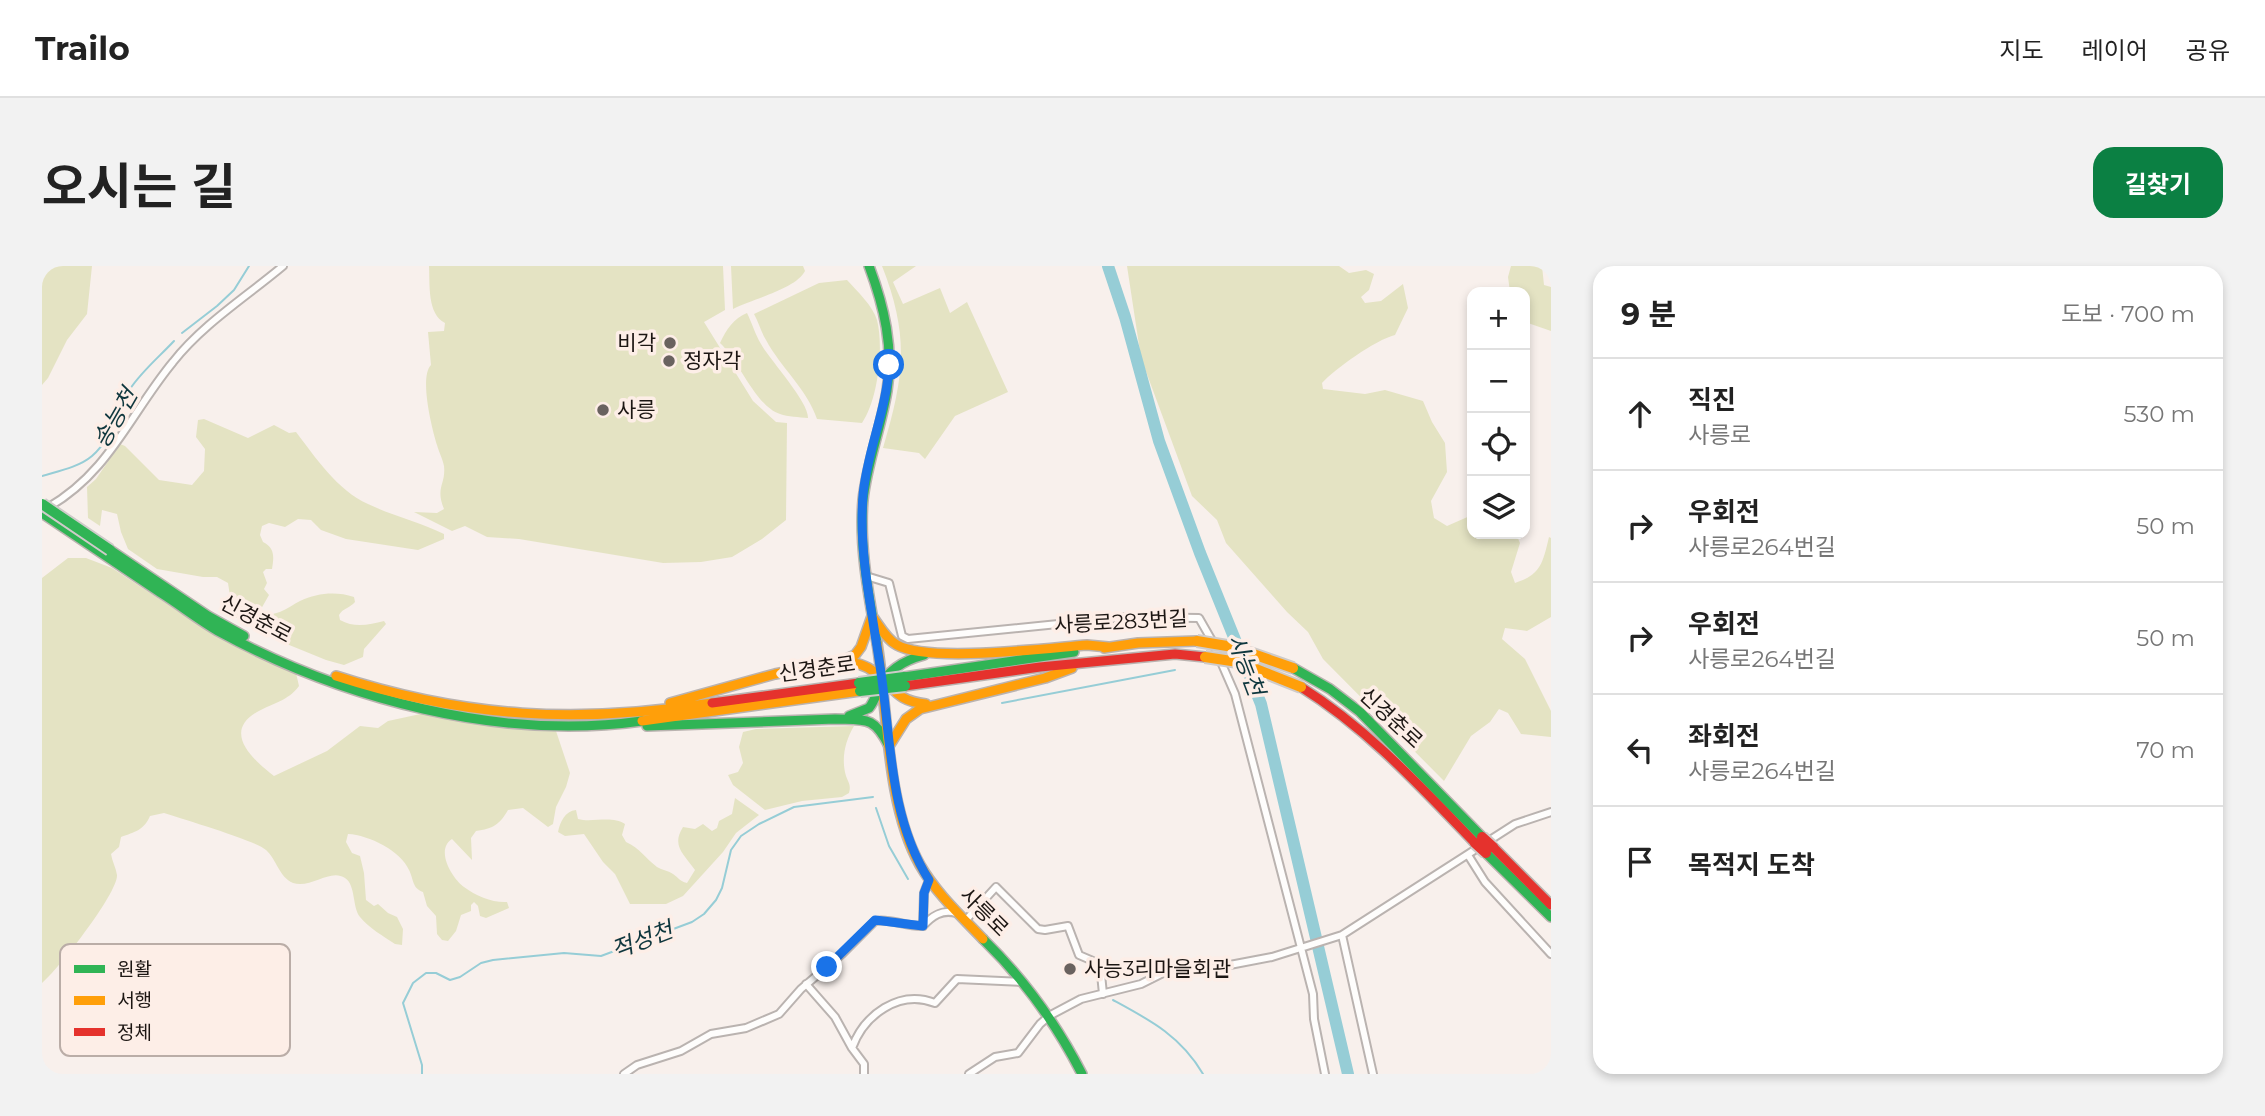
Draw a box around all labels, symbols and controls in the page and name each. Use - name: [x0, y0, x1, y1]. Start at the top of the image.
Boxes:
- text: Trailo: [35, 28, 130, 68]
- text: 지도: [1999, 36, 2044, 65]
- text: 레이어: [2082, 36, 2148, 65]
- text: 공유: [2186, 36, 2230, 65]
- button: 길찾기: [2093, 147, 2223, 218]
- text: 오시는 길: [42, 157, 236, 216]
- map controls: [1467, 287, 1530, 539]
- button: +: [1467, 287, 1530, 350]
- text: 9 분: [1621, 296, 1676, 333]
- text: 도보 · 700 m: [2061, 300, 2195, 328]
- place label: 비각: [617, 330, 656, 355]
- marker: 비각: [662, 335, 678, 351]
- place label: 정자각: [683, 348, 741, 373]
- route start: [873, 349, 904, 380]
- button: −: [1467, 350, 1530, 413]
- marker: 정자각: [661, 353, 677, 369]
- water label: 송능천: [87, 381, 144, 452]
- text: 직진: [1688, 384, 1736, 416]
- icon: ahead: [1621, 395, 1659, 433]
- place label: 사릉: [617, 397, 656, 422]
- text: 530 m: [2123, 400, 2195, 428]
- marker: 사릉: [595, 402, 611, 418]
- button: locate: [1467, 413, 1530, 476]
- text: 사릉로: [1688, 421, 1751, 449]
- button: layers: [1467, 476, 1530, 539]
- text: 우회전: [1688, 496, 1760, 528]
- icon: right: [1621, 507, 1659, 545]
- text: 50 m: [2136, 512, 2195, 540]
- text: 사릉로264번길: [1688, 533, 1836, 561]
- street label: 신경춘로: [216, 589, 296, 648]
- street label: 사릉로283번길: [1054, 606, 1188, 637]
- text: 우회전: [1688, 608, 1760, 640]
- icon: right: [1621, 619, 1659, 657]
- text: 50 m: [2136, 624, 2195, 652]
- water label: 사능천: [1222, 630, 1271, 702]
- text: 사릉로264번길: [1688, 645, 1836, 673]
- street label: 신경춘로: [777, 651, 857, 686]
- street label: 신경춘로: [1355, 682, 1428, 753]
- text: 좌회전: [1688, 720, 1760, 752]
- icon: left: [1621, 731, 1659, 769]
- text: 70 m: [2136, 736, 2195, 764]
- text: 사릉로264번길: [1688, 757, 1836, 785]
- icon: arrive: [1621, 843, 1659, 881]
- text: 목적지 도착: [1688, 849, 1815, 881]
- street label: 사릉로: [955, 882, 1014, 941]
- water label: 적성천: [607, 915, 679, 964]
- legend: [60, 944, 290, 1056]
- route end: [811, 951, 842, 982]
- place label: 사능3리마을회관: [1084, 956, 1231, 981]
- text: 원활: [117, 958, 152, 981]
- marker: 사능3리마을회관: [1062, 961, 1078, 977]
- text: 서행: [117, 989, 152, 1012]
- text: 정체: [117, 1021, 152, 1044]

